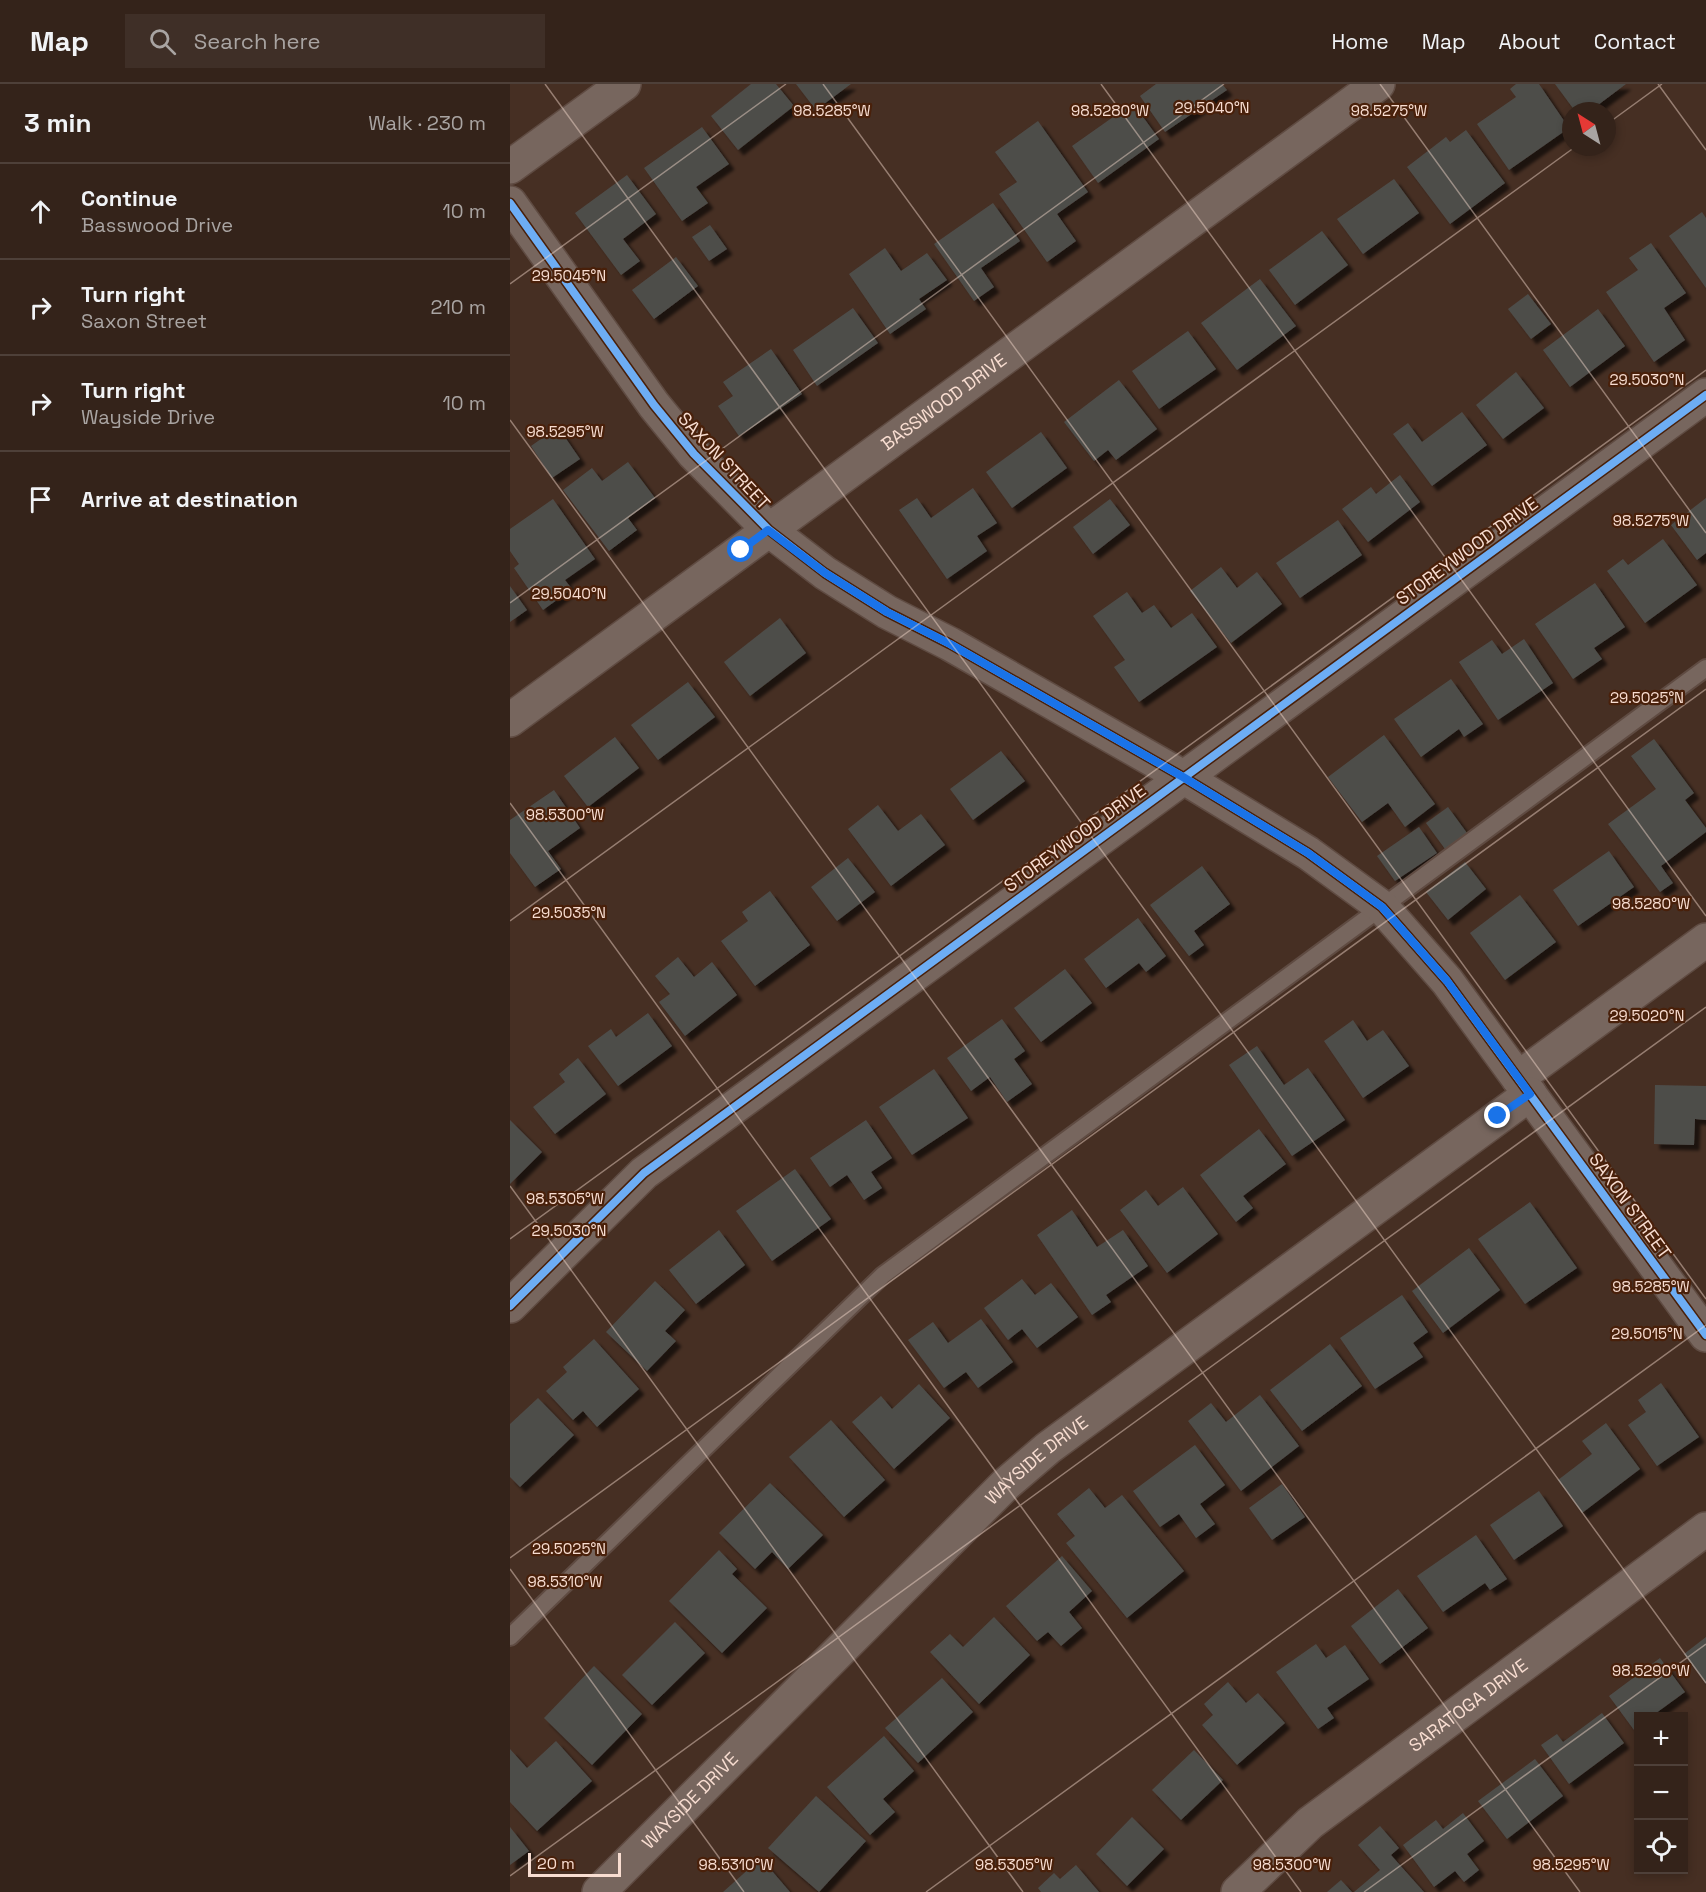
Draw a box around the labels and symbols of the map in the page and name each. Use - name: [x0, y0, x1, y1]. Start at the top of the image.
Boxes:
- text: 29.5040°N: [1174, 98, 1250, 117]
- text: 98.5285°W: [793, 101, 871, 120]
- text: 98.5280°W: [1071, 101, 1149, 120]
- text: 98.5275°W: [1351, 101, 1427, 120]
- north arrow: [1562, 102, 1616, 156]
- text: 29.5045°N: [532, 266, 606, 285]
- street label: BASSWOOD DRIVE: [876, 348, 1011, 455]
- text: 29.5030°N: [1610, 370, 1684, 389]
- street label: SAXON STREET: [673, 407, 776, 515]
- text: 98.5295°W: [526, 422, 604, 441]
- street label: STOREYWOOD DRIVE: [1391, 491, 1542, 610]
- text: 98.5275°W: [1613, 511, 1689, 530]
- route start: [727, 536, 753, 562]
- text: 29.5040°N: [531, 584, 607, 603]
- text: 29.5025°N: [1610, 688, 1684, 707]
- street label: STOREYWOOD DRIVE: [999, 778, 1150, 897]
- text: 98.5300°W: [526, 805, 604, 824]
- text: 98.5280°W: [1612, 894, 1690, 913]
- text: 29.5035°N: [532, 903, 606, 922]
- text: 29.5020°N: [1610, 1006, 1684, 1025]
- route end: [1484, 1102, 1510, 1128]
- street label: SAXON STREET: [1584, 1148, 1677, 1263]
- text: 98.5305°W: [526, 1189, 604, 1208]
- text: 29.5030°N: [532, 1221, 606, 1240]
- text: 98.5285°W: [1612, 1277, 1690, 1296]
- text: 29.5015°N: [1611, 1324, 1683, 1343]
- street label: WAYSIDE DRIVE: [980, 1411, 1092, 1509]
- text: 29.5025°N: [532, 1539, 606, 1558]
- text: 98.5310°W: [528, 1572, 602, 1591]
- street label: SARATOGA DRIVE: [1404, 1653, 1532, 1757]
- text: 98.5290°W: [1612, 1661, 1690, 1680]
- street label: WAYSIDE DRIVE: [637, 1747, 743, 1853]
- scale bar: [528, 1850, 621, 1878]
- text: 98.5310°W: [699, 1855, 773, 1874]
- text: 98.5305°W: [975, 1855, 1053, 1874]
- text: 98.5300°W: [1253, 1855, 1331, 1874]
- text: 98.5295°W: [1532, 1855, 1610, 1874]

